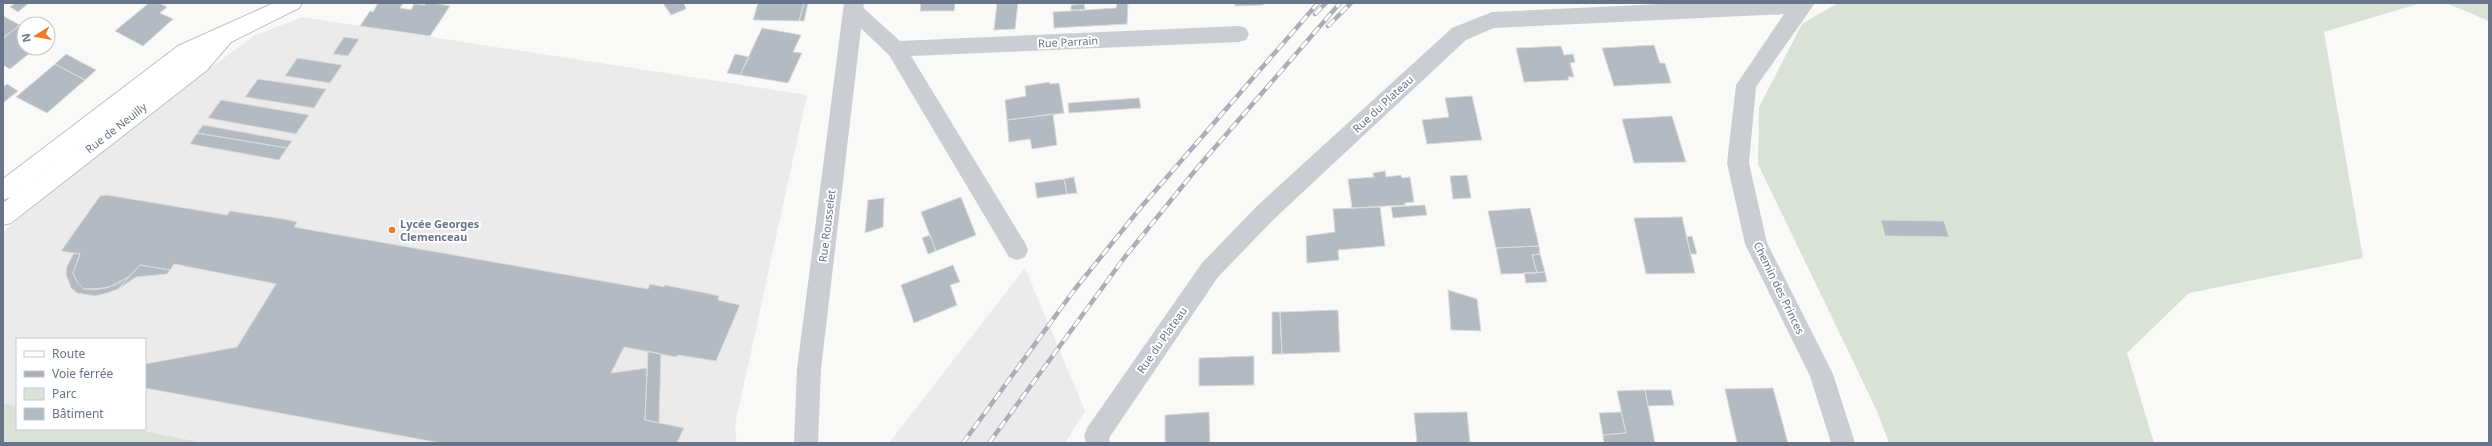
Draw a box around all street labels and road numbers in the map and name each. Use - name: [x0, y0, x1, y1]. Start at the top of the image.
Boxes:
- street label: Rue Parrain: [1038, 32, 1098, 51]
- street label: Rue du Plateau: [1349, 72, 1416, 136]
- street label: Rue de Neuilly: [82, 99, 150, 156]
- street label: Rue Rousselet: [815, 189, 838, 263]
- street label: Chemin des Princes: [1750, 239, 1808, 337]
- street label: Rue du Plateau: [1133, 303, 1190, 376]

